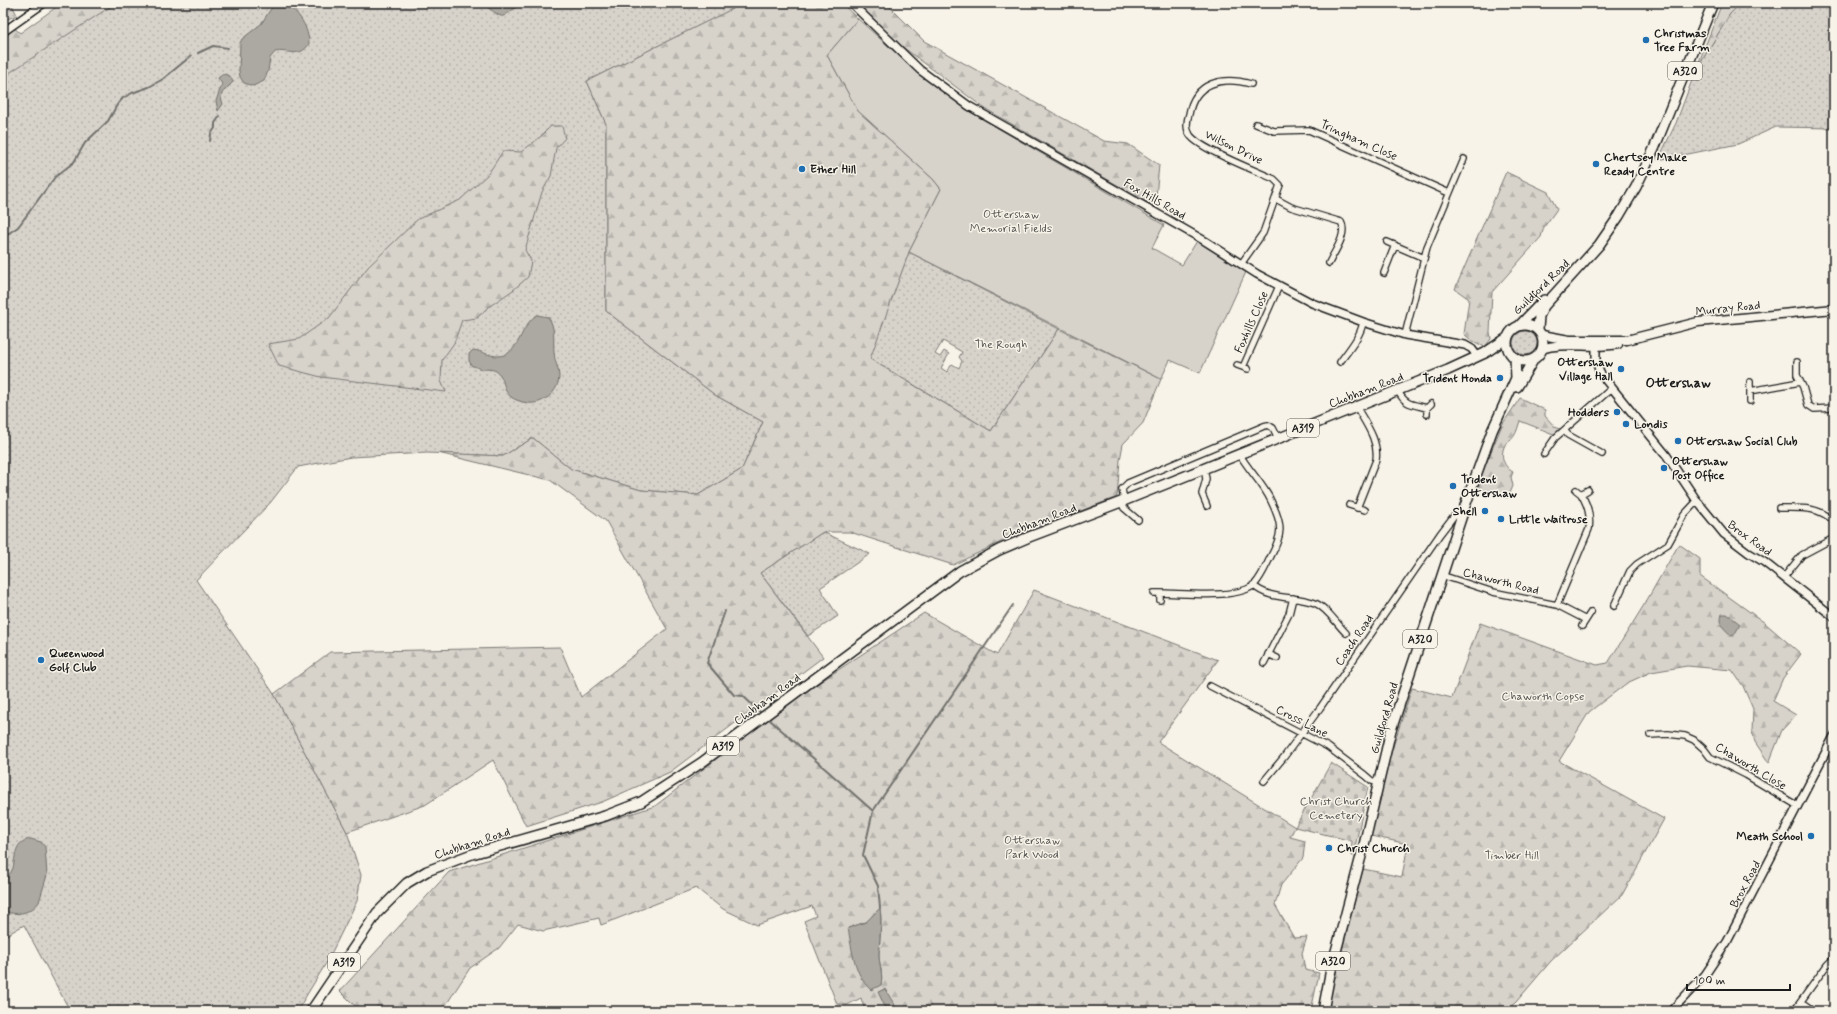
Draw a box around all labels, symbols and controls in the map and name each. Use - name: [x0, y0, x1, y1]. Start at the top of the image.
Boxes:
- place label: Christmas Tree Farm: [1654, 26, 1710, 56]
- marker: Christmas Tree Farm: [1641, 35, 1651, 45]
- road number: A320: [1668, 62, 1702, 80]
- street label: Tringham Close: [1318, 117, 1400, 165]
- street label: Wilson Drive: [1202, 127, 1265, 169]
- place label: Chertsey Make Ready Centre: [1604, 150, 1687, 180]
- marker: Chertsey Make Ready Centre: [1591, 159, 1601, 169]
- place label: Ether Hill: [810, 162, 856, 178]
- marker: Ether Hill: [797, 164, 807, 174]
- street label: Fox Hills Road: [1120, 176, 1189, 224]
- park label: Ottershaw Memorial Fields: [970, 207, 1052, 237]
- street label: Guildford Road: [1510, 256, 1574, 320]
- street label: Foxhills Close: [1231, 289, 1273, 356]
- street label: Murray Road: [1695, 298, 1761, 320]
- park label: The Rough: [975, 337, 1027, 353]
- place label: Ottershaw Village Hall: [1557, 355, 1614, 385]
- marker: Ottershaw Village Hall: [1616, 364, 1626, 374]
- street label: Chobham Road: [1327, 369, 1406, 413]
- place label: Trident Honda: [1423, 371, 1492, 387]
- marker: Trident Honda: [1495, 373, 1505, 383]
- district label: Ottershaw: [1645, 374, 1711, 392]
- place label: Hodders: [1568, 405, 1610, 421]
- marker: Hodders: [1612, 407, 1622, 417]
- place label: Londis: [1634, 417, 1668, 433]
- road number: A319: [1287, 419, 1319, 437]
- marker: Londis: [1621, 419, 1631, 429]
- place label: Ottershaw Social Club: [1686, 434, 1798, 450]
- marker: Ottershaw Social Club: [1673, 436, 1683, 446]
- place label: Ottershaw Post Office: [1672, 454, 1729, 484]
- marker: Ottershaw Post Office: [1659, 463, 1669, 473]
- place label: Trident Ottershaw: [1461, 472, 1518, 502]
- marker: Trident Ottershaw: [1448, 481, 1458, 491]
- street label: Chobham Road: [1000, 500, 1079, 544]
- place label: Shell: [1453, 504, 1477, 520]
- marker: Shell: [1480, 506, 1490, 516]
- place label: Little Waitrose: [1509, 512, 1588, 528]
- marker: Little Waitrose: [1496, 514, 1506, 524]
- street label: Brox Road: [1724, 517, 1775, 560]
- street label: Chaworth Road: [1461, 565, 1540, 599]
- street label: Coach Road: [1332, 612, 1378, 669]
- road number: A320: [1403, 630, 1437, 648]
- place label: Queenwood Golf Club: [49, 646, 104, 676]
- marker: Queenwood Golf Club: [36, 655, 46, 665]
- street label: Chobham Road: [731, 670, 804, 729]
- street label: Guildford Road: [1367, 681, 1404, 756]
- park label: Chaworth Copse: [1502, 689, 1584, 705]
- street label: Cross Lane: [1273, 702, 1330, 742]
- road number: A319: [707, 737, 739, 755]
- street label: Chaworth Close: [1712, 739, 1789, 794]
- park label: Christ Church Cemetery: [1300, 794, 1373, 824]
- street label: Chobham Road: [432, 824, 512, 864]
- place label: Meath School: [1736, 829, 1803, 845]
- marker: Meath School: [1806, 831, 1816, 841]
- park label: Ottershaw Park Wood: [1004, 833, 1060, 863]
- place label: Christ Church: [1337, 841, 1410, 857]
- marker: Christ Church: [1324, 843, 1334, 853]
- park label: Timber Hill: [1485, 848, 1539, 864]
- street label: Brox Road: [1727, 858, 1765, 911]
- road number: A320: [1316, 952, 1350, 970]
- road number: A319: [328, 953, 360, 971]
- scale bar: [1687, 966, 1790, 992]
- text: 100 m: [1693, 973, 1725, 989]

